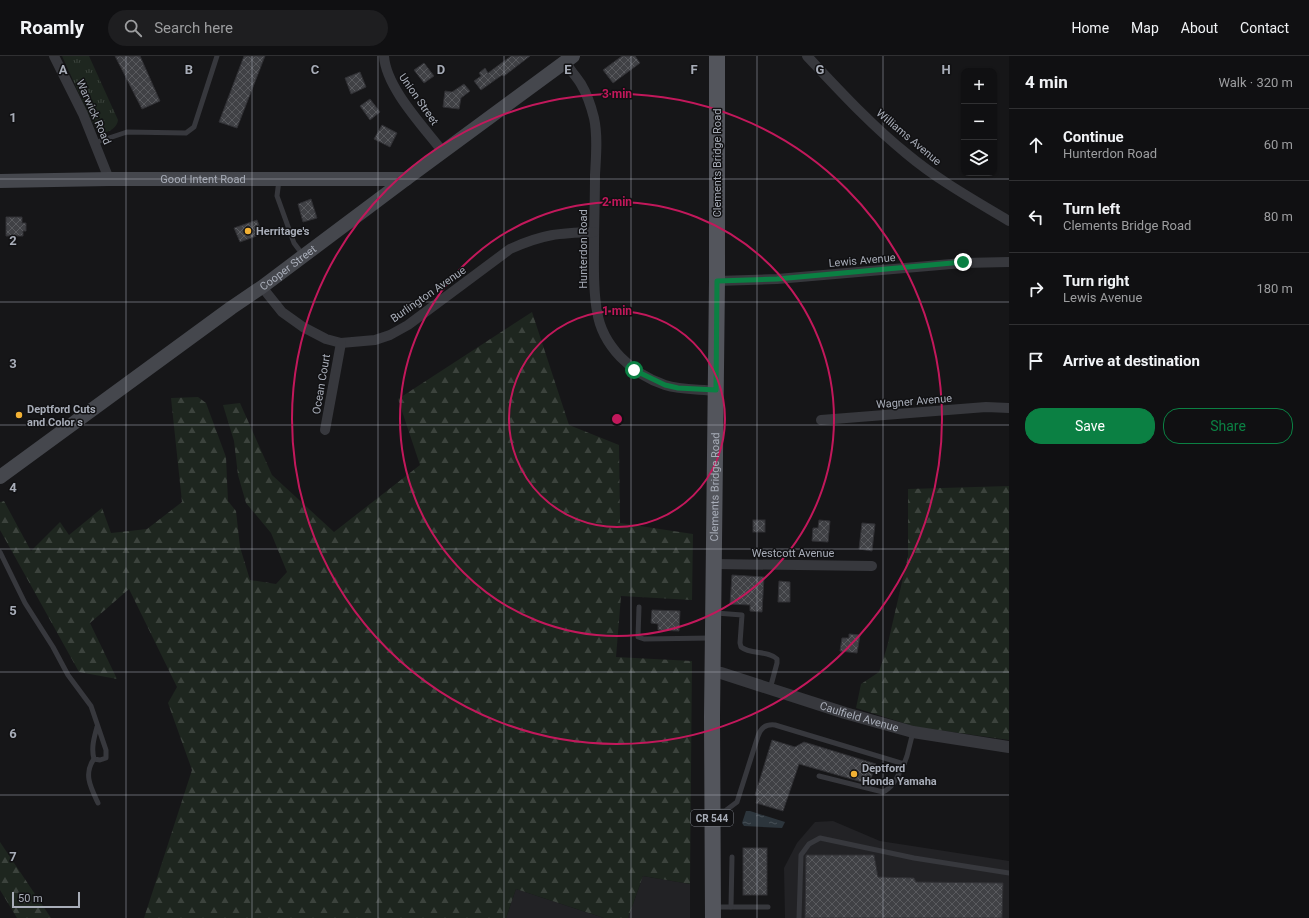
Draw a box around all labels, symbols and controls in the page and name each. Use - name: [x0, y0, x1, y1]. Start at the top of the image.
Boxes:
- search box: [108, 10, 388, 46]
- text: Roamly: [20, 16, 84, 39]
- icon: search: [122, 17, 144, 39]
- text: Search here: [154, 19, 233, 37]
- text: Home: [1071, 20, 1109, 36]
- text: Map: [1131, 20, 1159, 36]
- text: About: [1181, 20, 1218, 36]
- text: Contact: [1240, 20, 1289, 36]
- text: A: [59, 62, 68, 77]
- text: B: [185, 62, 193, 77]
- text: C: [311, 62, 320, 77]
- text: D: [437, 62, 445, 77]
- text: E: [564, 62, 572, 77]
- text: F: [690, 62, 698, 77]
- text: G: [816, 62, 825, 77]
- text: H: [941, 62, 951, 77]
- map controls: [961, 68, 997, 176]
- button: +: [961, 68, 997, 104]
- street label: Union Street: [396, 71, 441, 128]
- text: 4 min: [1025, 72, 1068, 92]
- text: Walk · 320 m: [1218, 75, 1293, 90]
- street label: Warwick Road: [73, 78, 114, 147]
- text: 3 min: [602, 87, 632, 101]
- button: −: [961, 104, 997, 140]
- street label: Williams Avenue: [874, 107, 944, 168]
- street label: Clements Bridge Road: [711, 109, 724, 217]
- text: 1: [9, 110, 17, 125]
- text: Continue: [1063, 128, 1124, 146]
- icon: ahead: [1025, 134, 1047, 156]
- text: 60 m: [1264, 137, 1293, 152]
- button: layers: [961, 140, 997, 176]
- text: Hunterdon Road: [1063, 146, 1157, 161]
- street label: Good Intent Road: [160, 173, 246, 186]
- text: 2 min: [602, 195, 632, 209]
- text: Turn left: [1063, 200, 1120, 218]
- icon: left: [1025, 206, 1047, 228]
- street label: Hunterdon Road: [577, 209, 590, 289]
- text: 80 m: [1264, 209, 1293, 224]
- text: Clements Bridge Road: [1063, 218, 1191, 233]
- place label: Herritage's: [256, 225, 310, 238]
- marker: Herritage's: [243, 226, 253, 236]
- text: 2: [9, 233, 17, 248]
- street label: Cooper Street: [257, 242, 319, 293]
- street label: Lewis Avenue: [828, 251, 896, 270]
- route end: [954, 253, 972, 271]
- street label: Burlington Avenue: [388, 264, 469, 325]
- text: Turn right: [1063, 272, 1129, 290]
- icon: right: [1025, 278, 1047, 300]
- text: 180 m: [1256, 281, 1293, 296]
- text: Lewis Avenue: [1063, 290, 1142, 305]
- text: 1 min: [602, 304, 632, 318]
- icon: arrive: [1025, 350, 1047, 372]
- text: Arrive at destination: [1063, 352, 1200, 370]
- street label: Ocean Court: [310, 353, 333, 415]
- text: 3: [9, 356, 17, 371]
- route start: [625, 361, 643, 379]
- street label: Wagner Avenue: [876, 392, 953, 411]
- place label: Deptford Cuts and Color s: [27, 403, 96, 429]
- button: Save: [1025, 408, 1155, 444]
- button: Share: [1163, 408, 1293, 444]
- marker: Deptford Cuts and Color s: [14, 410, 24, 420]
- centre of rings: [610, 412, 624, 426]
- street label: Clements Bridge Road: [708, 433, 722, 542]
- text: 4: [9, 480, 17, 495]
- street label: Westcott Avenue: [752, 547, 834, 560]
- text: 5: [9, 603, 17, 618]
- street label: Caulfield Avenue: [818, 699, 900, 735]
- text: 6: [9, 726, 17, 741]
- place label: Deptford Honda Yamaha: [862, 762, 937, 788]
- marker: Deptford Honda Yamaha: [849, 769, 859, 779]
- road number: CR 544: [691, 810, 733, 826]
- text: 7: [9, 849, 17, 864]
- scale bar: [12, 890, 80, 909]
- text: 50 m: [18, 892, 43, 905]

